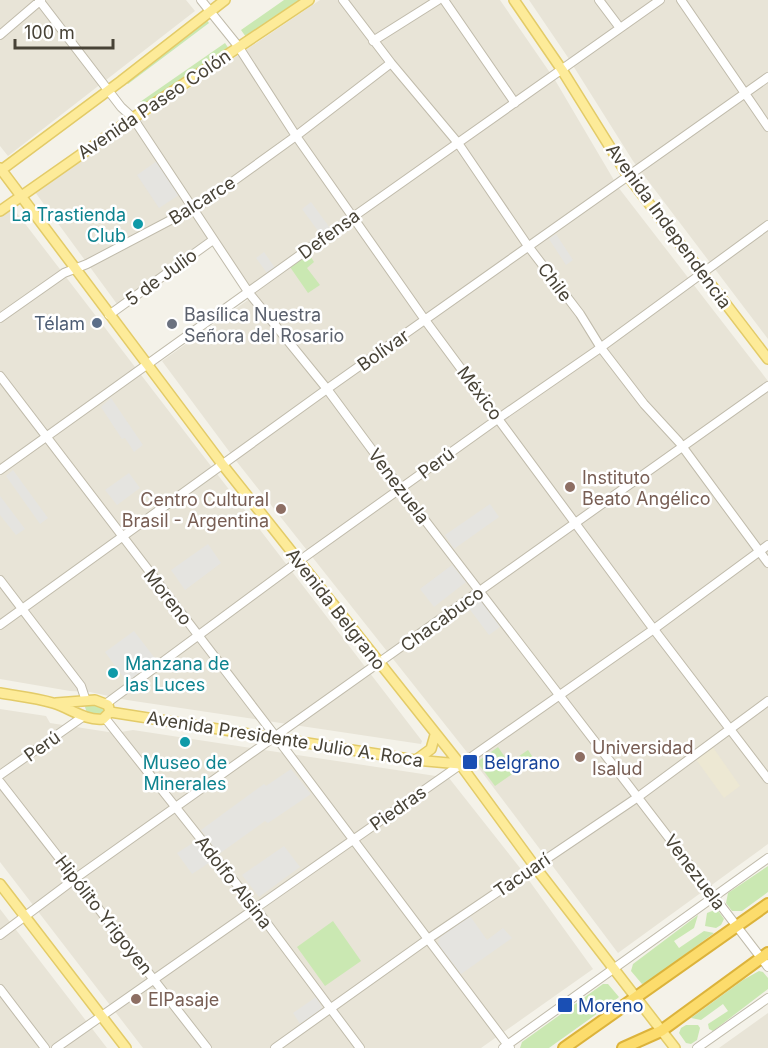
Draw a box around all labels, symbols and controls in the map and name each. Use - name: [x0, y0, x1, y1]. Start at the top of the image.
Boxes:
- scale bar: [15, 12, 112, 50]
- text: 100 m: [24, 22, 75, 43]
- street label: Avenida Paseo Colón: [74, 45, 234, 163]
- street label: Avenida Independencia: [602, 139, 736, 313]
- street label: Balcarce: [165, 171, 239, 229]
- place label: La Trastienda Club: [11, 204, 126, 246]
- street label: Defensa: [294, 205, 364, 263]
- marker: La Trastienda Club: [131, 217, 145, 231]
- street label: 5 de Julio: [121, 244, 201, 310]
- street label: Chile: [534, 259, 576, 305]
- place label: Basílica Nuestra Señora del Rosario: [184, 304, 344, 346]
- place label: Télam: [34, 313, 85, 334]
- marker: Télam: [90, 316, 104, 330]
- marker: Basílica Nuestra Señora del Rosario: [165, 317, 179, 331]
- street label: Bolívar: [353, 325, 413, 375]
- street label: México: [453, 362, 507, 424]
- street label: Perú: [414, 443, 458, 483]
- street label: Venezuela: [364, 444, 434, 528]
- place label: Instituto Beato Angélico: [582, 467, 711, 509]
- marker: Instituto Beato Angélico: [563, 480, 577, 494]
- place label: Centro Cultural Brasil - Argentina: [122, 489, 269, 531]
- marker: Centro Cultural Brasil - Argentina: [274, 502, 288, 516]
- street label: Avenida Belgrano: [282, 544, 390, 674]
- street label: Moreno: [140, 565, 196, 629]
- street label: Chacabuco: [397, 582, 487, 656]
- place label: Manzana de las Luces: [125, 653, 229, 695]
- marker: Manzana de las Luces: [106, 666, 120, 680]
- street label: Avenida Presidente Julio A. Roca: [145, 707, 425, 771]
- street label: Perú: [20, 726, 64, 766]
- marker: Museo de Minerales: [178, 735, 192, 749]
- place label: Universidad Isalud: [592, 737, 693, 779]
- marker: Universidad Isalud: [573, 750, 587, 764]
- place label: Museo de Minerales: [143, 752, 227, 794]
- place label: Belgrano: [484, 752, 560, 773]
- marker: Belgrano: [461, 753, 479, 771]
- street label: Piedras: [366, 781, 430, 835]
- street label: Venezuela: [660, 830, 730, 914]
- street label: Adolfo Alsina: [191, 831, 277, 933]
- street label: Tacuarí: [490, 848, 554, 901]
- street label: Hipólito Yrigoyen: [51, 851, 157, 979]
- place label: ElPasaje: [148, 989, 219, 1010]
- marker: ElPasaje: [129, 992, 143, 1006]
- place label: Moreno: [578, 995, 643, 1016]
- marker: Moreno: [556, 996, 574, 1014]

